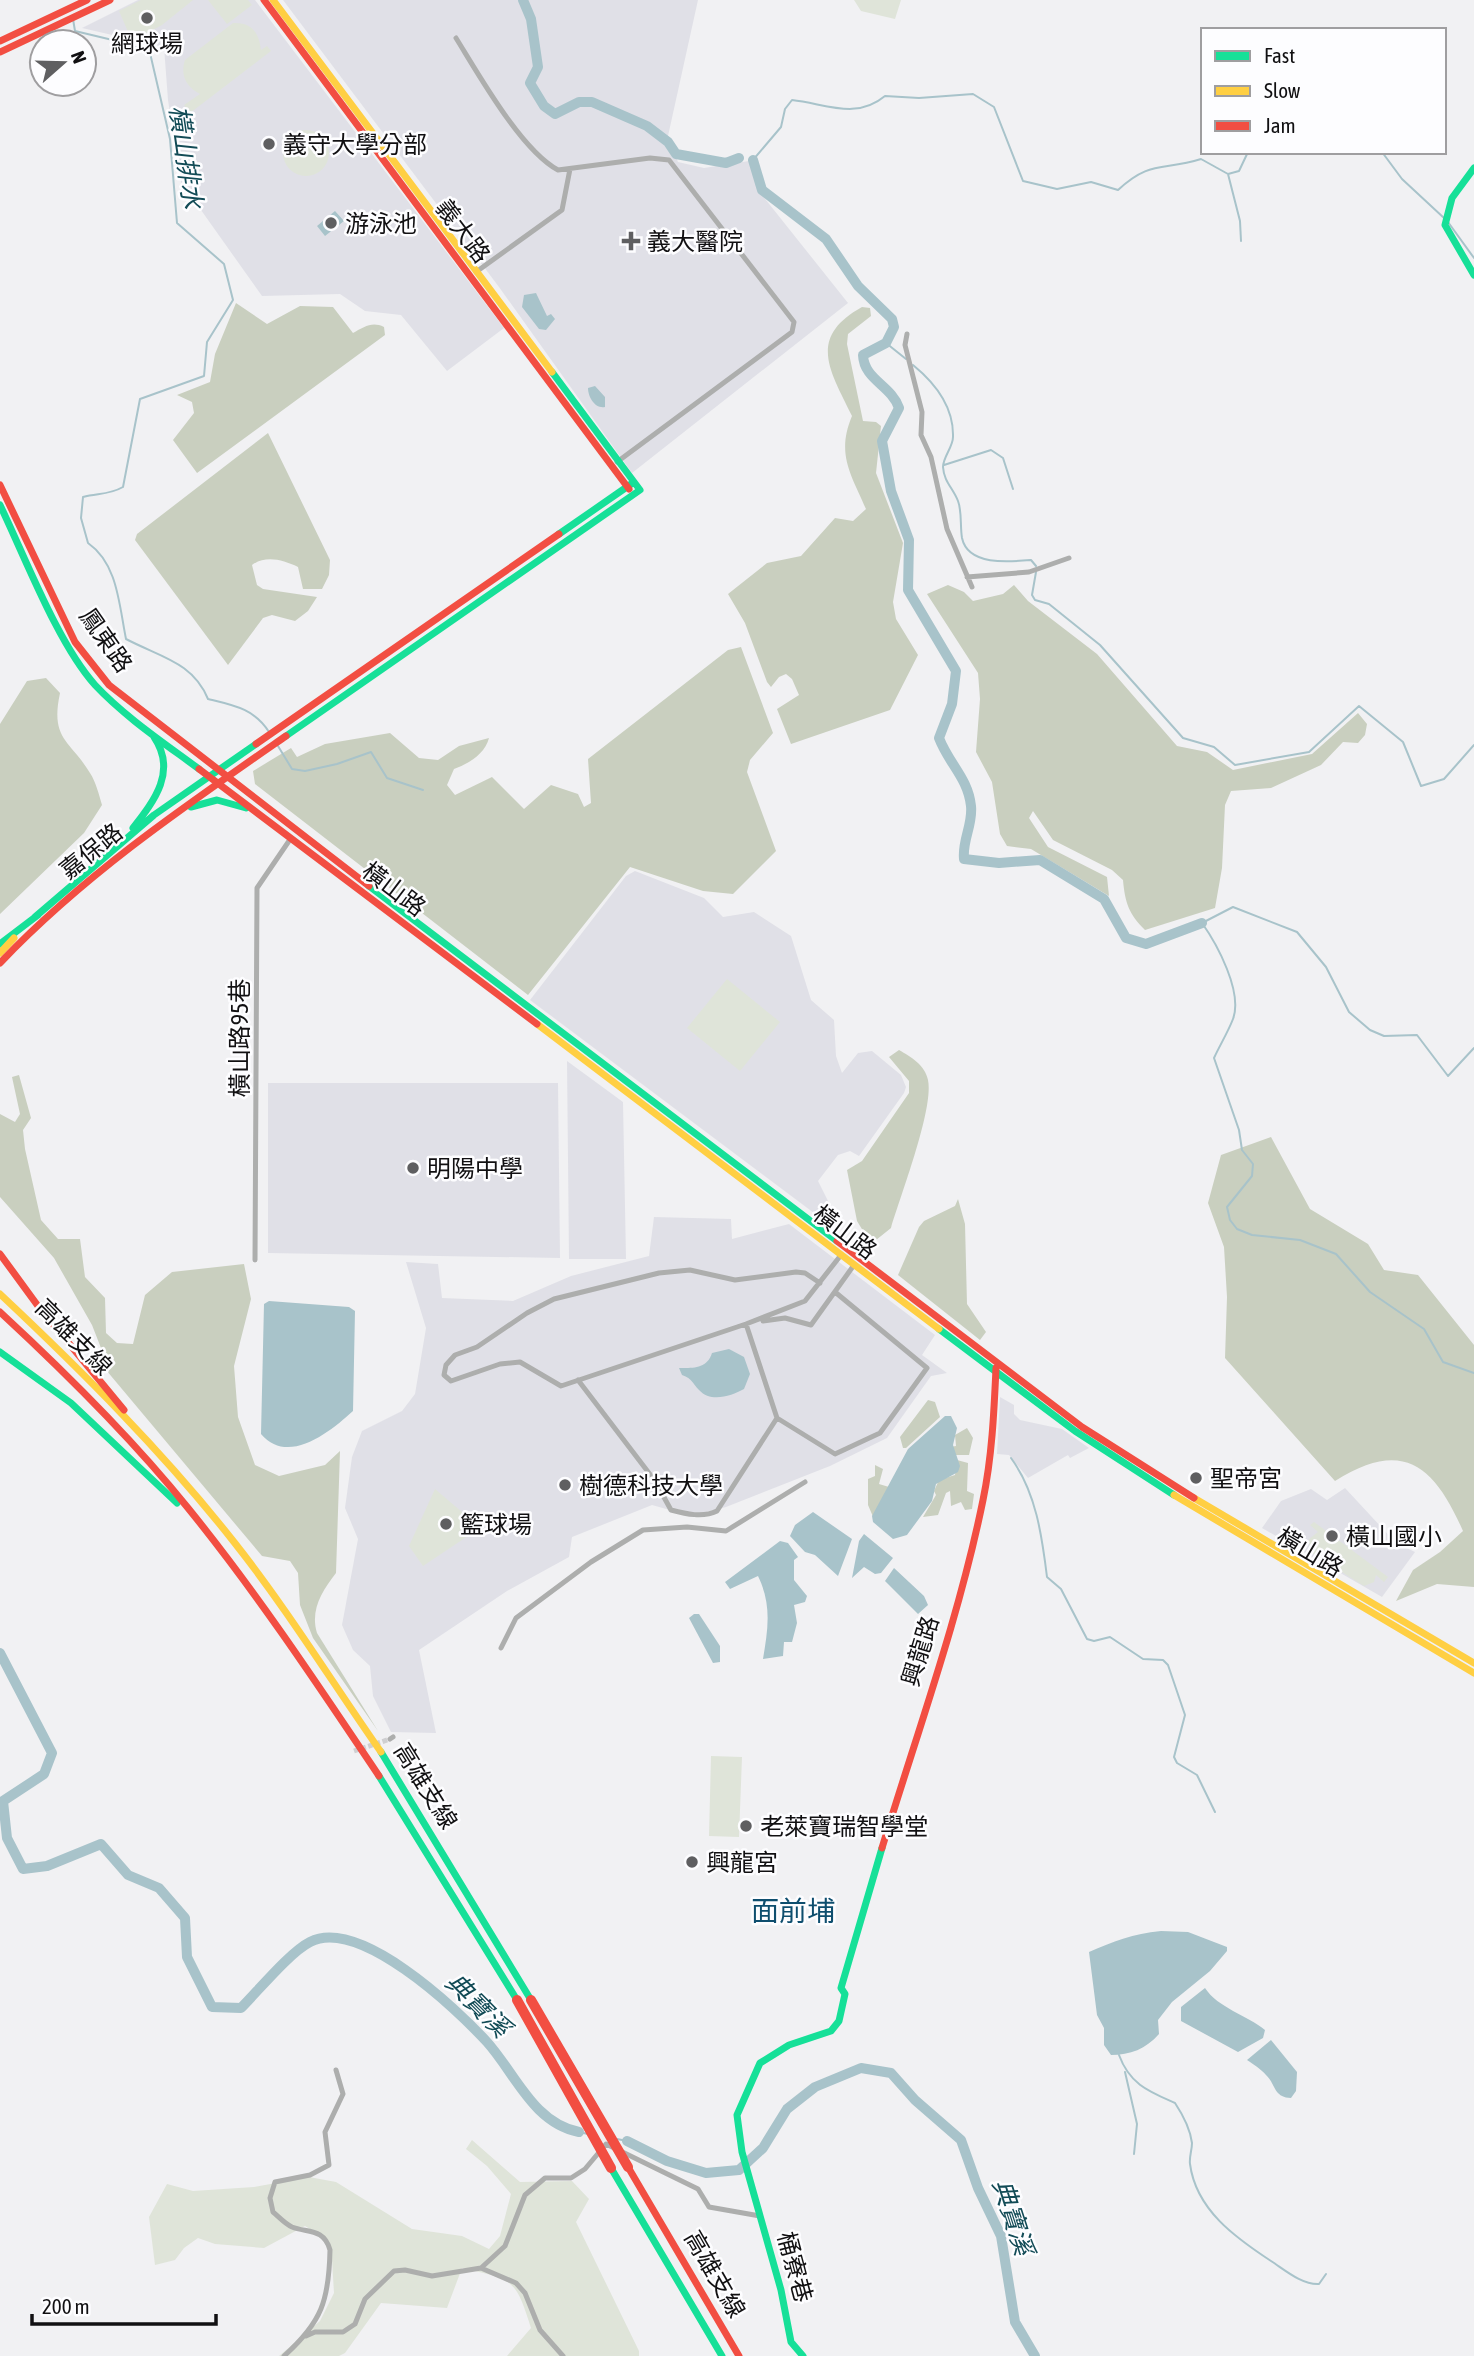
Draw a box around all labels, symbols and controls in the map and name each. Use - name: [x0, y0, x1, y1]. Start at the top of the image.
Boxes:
- marker: 網球場: [139, 10, 155, 26]
- north arrow: [28, 28, 98, 98]
- legend: [1201, 28, 1446, 154]
- place label: 網球場: [111, 30, 183, 57]
- text: Fast: [1264, 43, 1295, 67]
- text: N: [67, 48, 91, 66]
- text: Slow: [1264, 78, 1301, 102]
- water label: 橫山排水: [164, 103, 208, 212]
- text: Jam: [1264, 113, 1296, 137]
- place label: 義守大學分部: [283, 131, 427, 158]
- marker: 義守大學分部: [261, 136, 277, 152]
- street label: 義大路: [431, 194, 495, 268]
- place label: 游泳池: [345, 210, 417, 237]
- marker: 游泳池: [323, 215, 339, 231]
- place label: 義大醫院: [647, 228, 743, 255]
- marker: 義大醫院: [621, 231, 641, 251]
- street label: 鳳東路: [74, 603, 138, 677]
- street label: 嘉保路: [55, 818, 127, 884]
- street label: 橫山路: [357, 857, 431, 921]
- street label: 橫山路95巷: [226, 979, 253, 1097]
- place label: 明陽中學: [427, 1155, 523, 1182]
- marker: 明陽中學: [405, 1160, 421, 1176]
- street label: 橫山路: [808, 1200, 882, 1264]
- street label: 高雄支線: [31, 1294, 117, 1380]
- place label: 聖帝宮: [1210, 1465, 1282, 1492]
- marker: 聖帝宮: [1188, 1470, 1204, 1486]
- place label: 樹德科技大學: [579, 1472, 723, 1499]
- marker: 樹德科技大學: [557, 1477, 573, 1493]
- place label: 籃球場: [460, 1511, 532, 1538]
- marker: 籃球場: [438, 1516, 454, 1532]
- street label: 橫山路: [1272, 1522, 1348, 1582]
- place label: 橫山國小: [1346, 1523, 1442, 1550]
- marker: 橫山國小: [1324, 1528, 1340, 1544]
- street label: 興龍路: [897, 1613, 943, 1689]
- street label: 高雄支線: [389, 1738, 463, 1834]
- place label: 老萊寶瑞智學堂: [760, 1813, 928, 1840]
- marker: 老萊寶瑞智學堂: [738, 1818, 754, 1834]
- place label: 興龍宮: [706, 1849, 778, 1876]
- marker: 興龍宮: [684, 1854, 700, 1870]
- district label: 面前埔: [751, 1895, 835, 1927]
- water label: 典寶溪: [440, 1967, 519, 2046]
- water label: 典寶溪: [987, 2175, 1041, 2263]
- street label: 高雄支線: [679, 2226, 751, 2322]
- street label: 桶寮巷: [773, 2229, 817, 2305]
- scale bar: [32, 2282, 215, 2326]
- text: 200 m: [42, 2294, 90, 2318]

